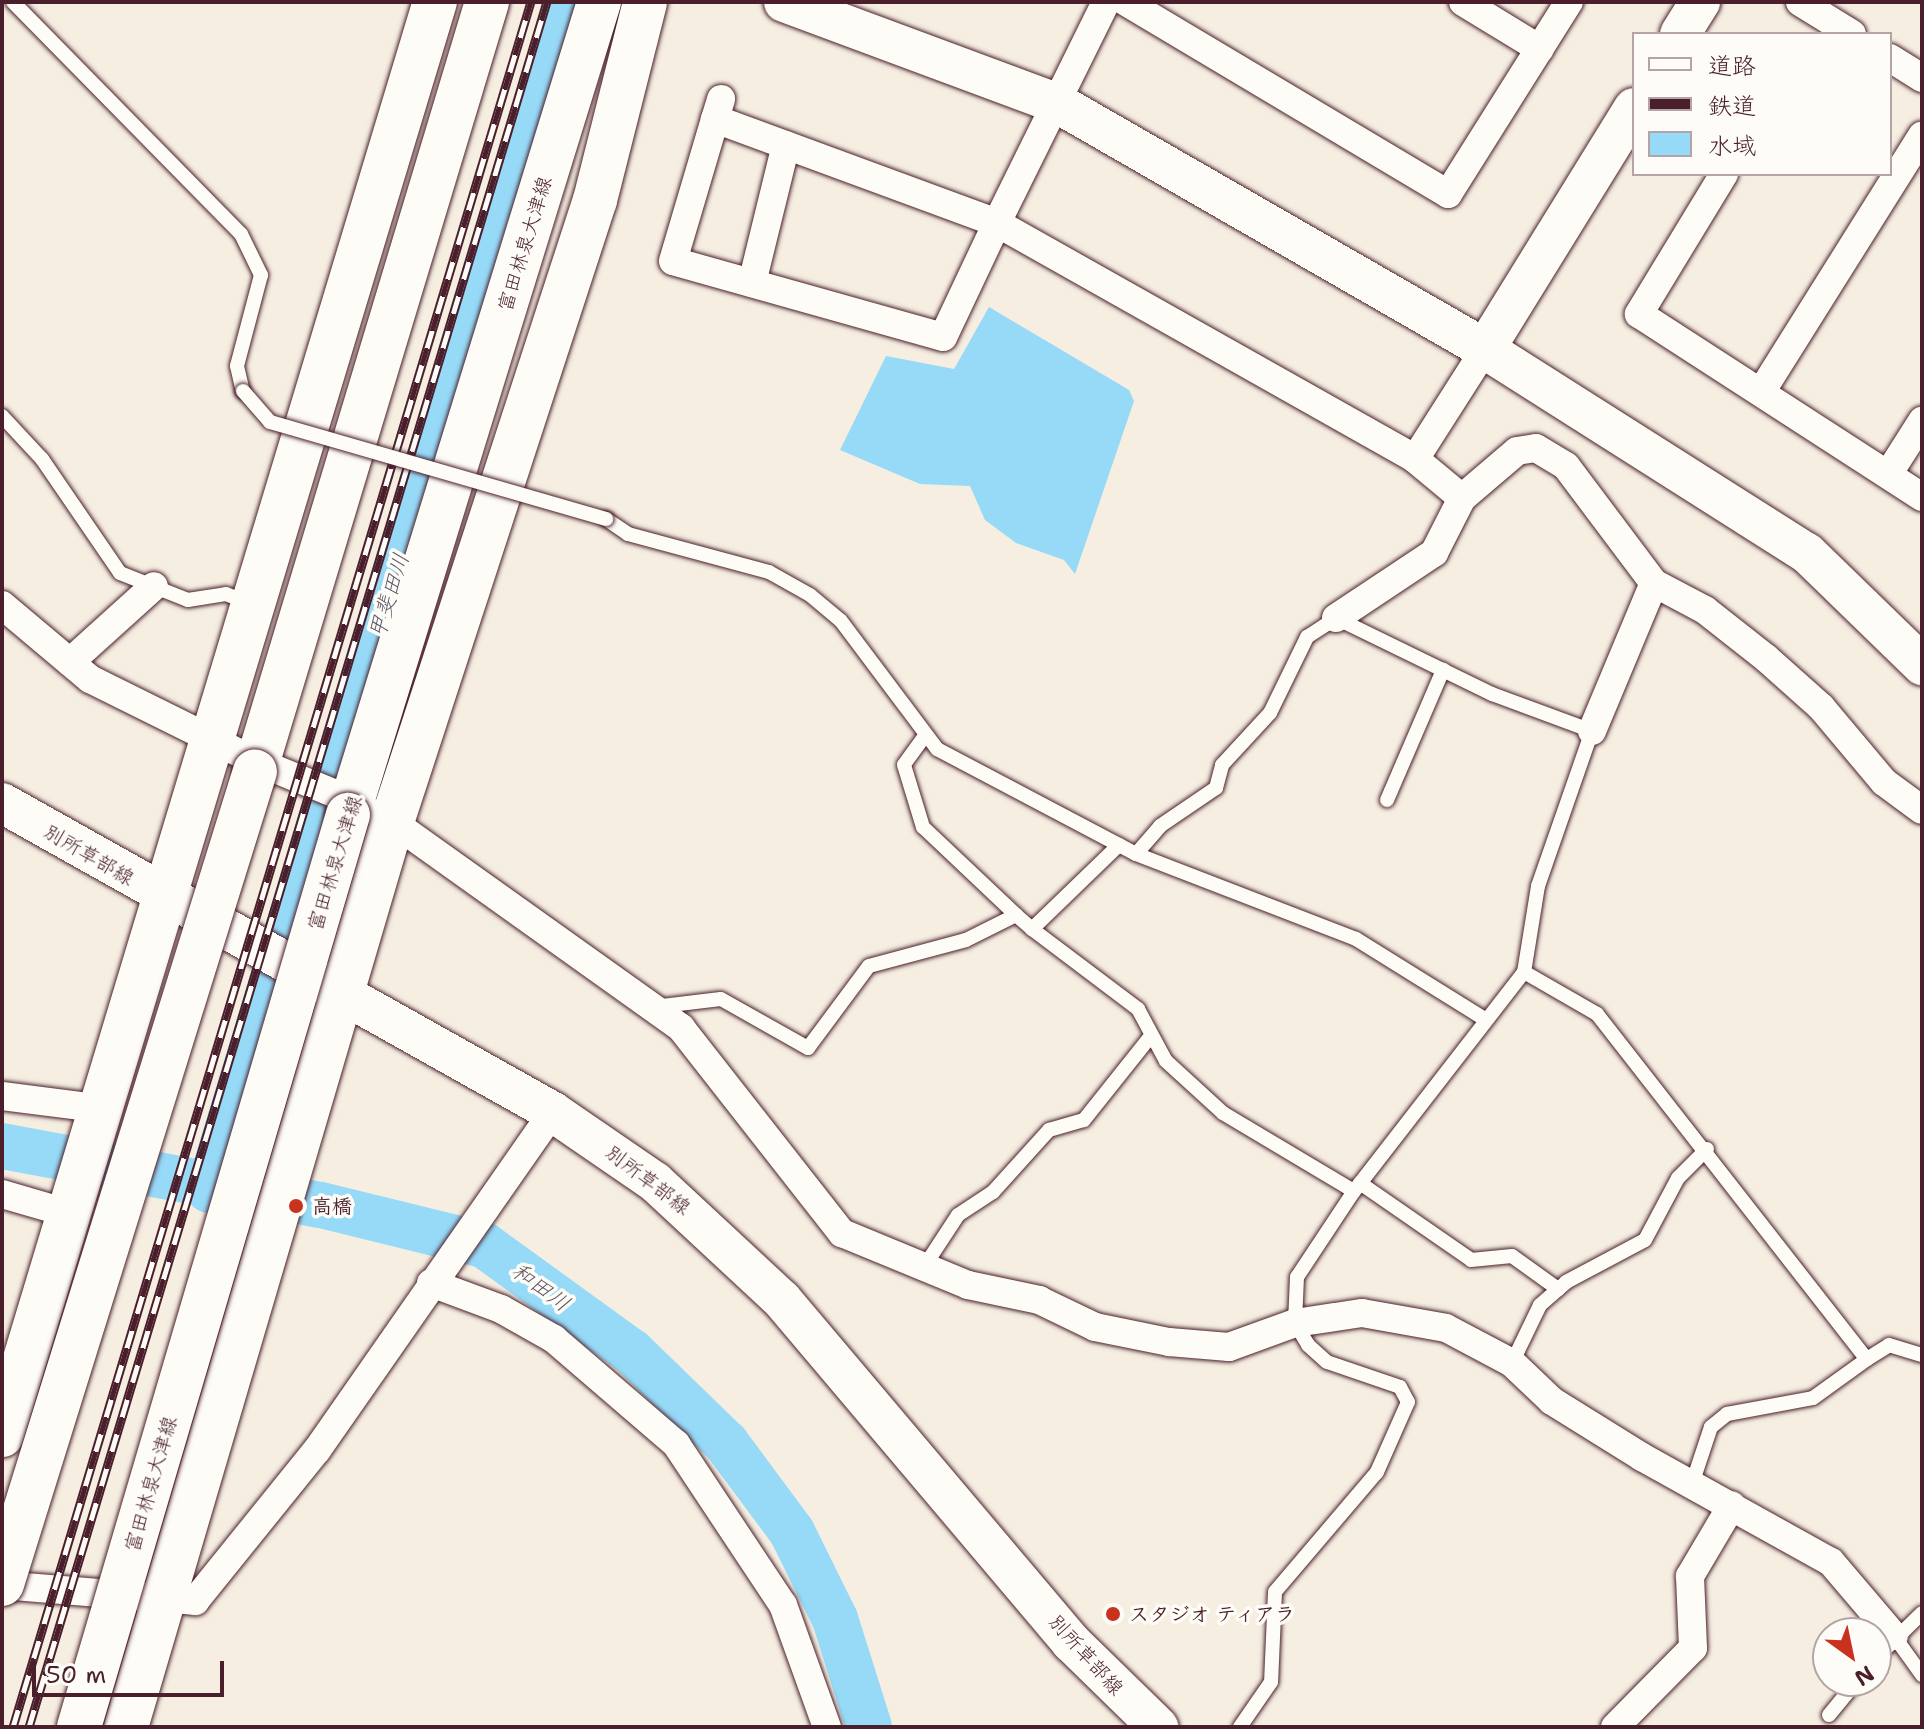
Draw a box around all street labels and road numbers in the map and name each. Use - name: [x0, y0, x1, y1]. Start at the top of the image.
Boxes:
- street label: 富田林泉大津線: [493, 174, 557, 314]
- street label: 富田林泉大津線: [303, 793, 367, 933]
- street label: 別所草部線: [40, 820, 138, 890]
- street label: 別所草部線: [601, 1140, 695, 1220]
- street label: 富田林泉大津線: [120, 1413, 182, 1555]
- street label: 別所草部線: [1044, 1610, 1128, 1700]

